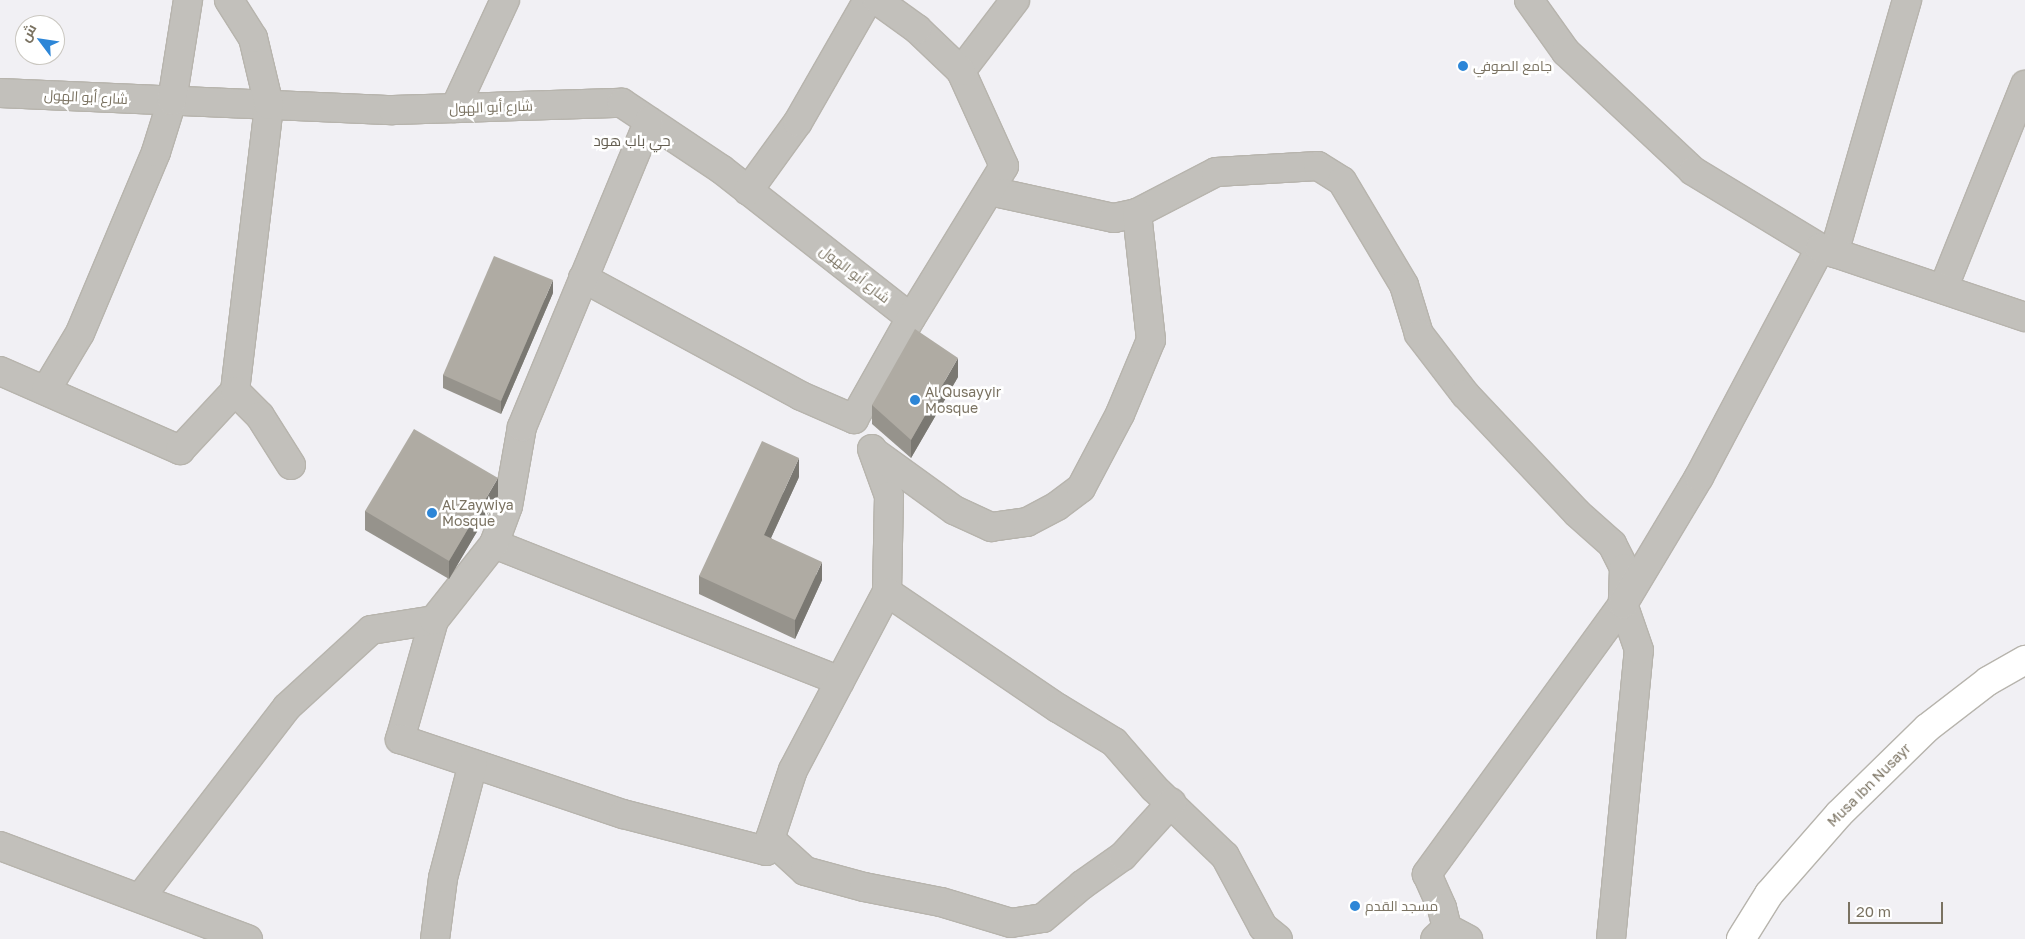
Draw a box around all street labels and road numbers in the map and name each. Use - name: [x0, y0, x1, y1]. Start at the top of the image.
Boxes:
- street label: شارع أبو الهول: [44, 86, 128, 108]
- street label: شارع أبو الهول: [449, 97, 533, 117]
- street label: شارع أبو الهول: [817, 242, 893, 306]
- street label: Musa ibn Nusayr: [1824, 740, 1914, 830]

